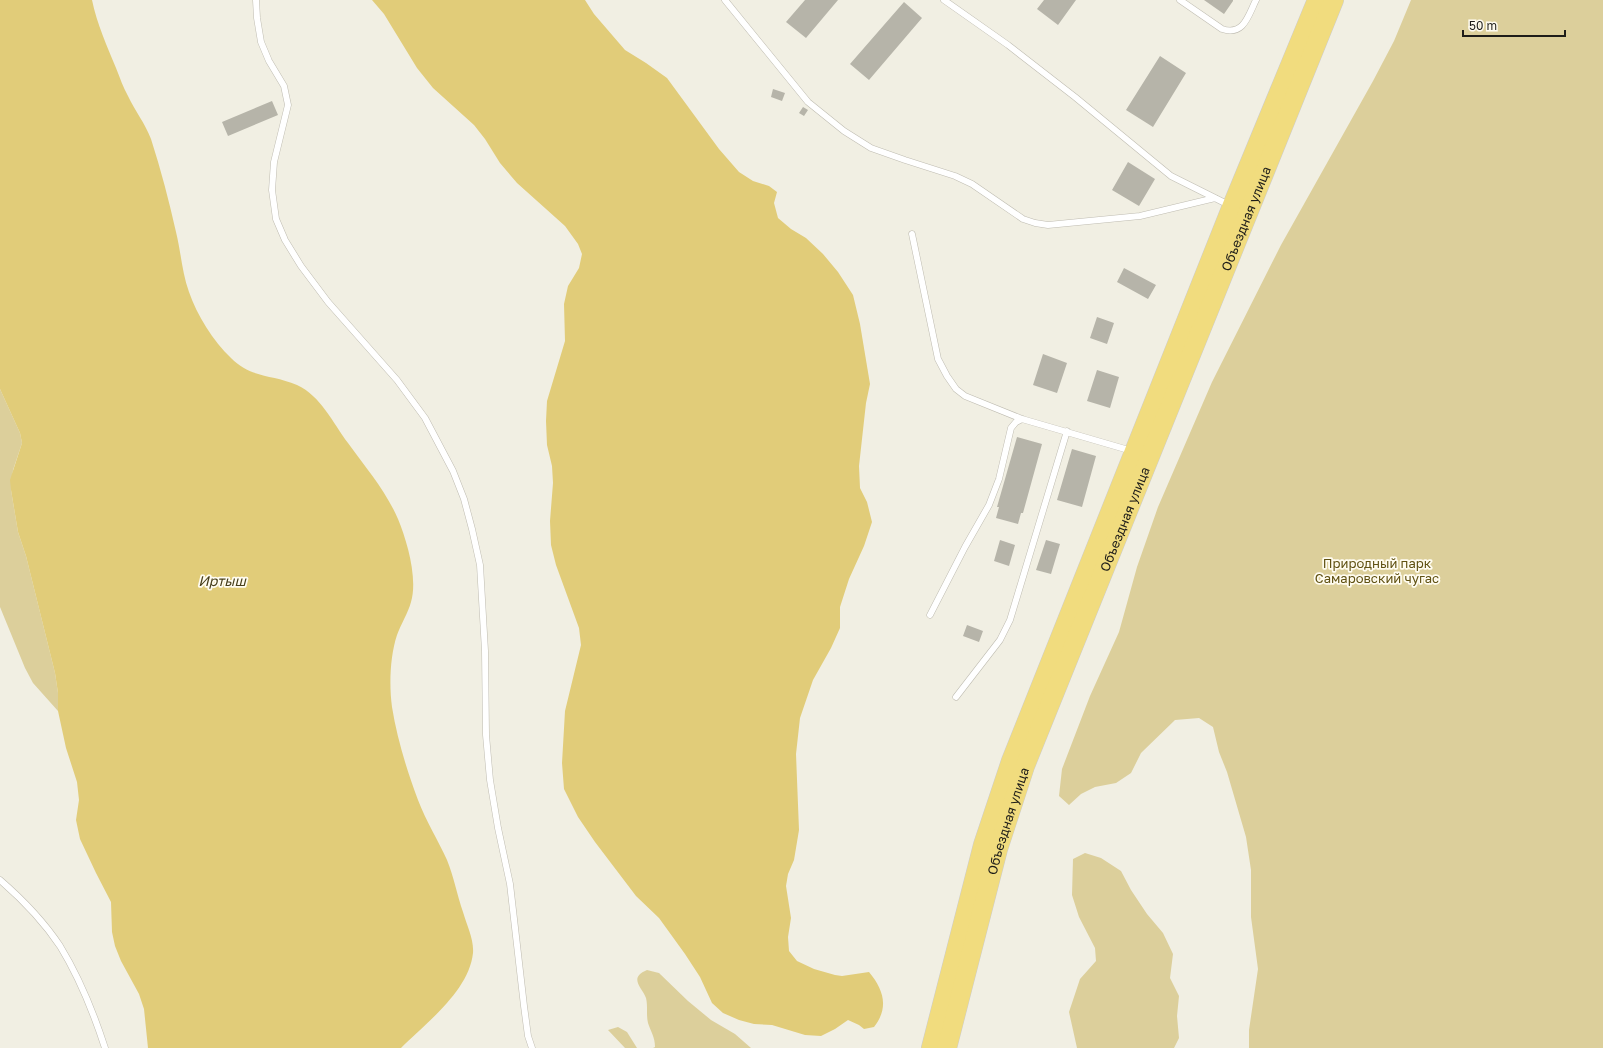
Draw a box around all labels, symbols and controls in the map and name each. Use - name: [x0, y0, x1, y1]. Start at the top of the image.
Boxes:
- scale bar: [1463, 12, 1565, 38]
- text: 50 m: [1469, 18, 1497, 33]
- street label: Объездная улица: [1218, 164, 1274, 273]
- street label: Объездная улица: [1096, 464, 1153, 574]
- park label: Природный парк Самаровский чугас: [1315, 555, 1439, 586]
- water label: Иртыш: [198, 572, 247, 589]
- street label: Объездная улица: [984, 765, 1032, 876]

